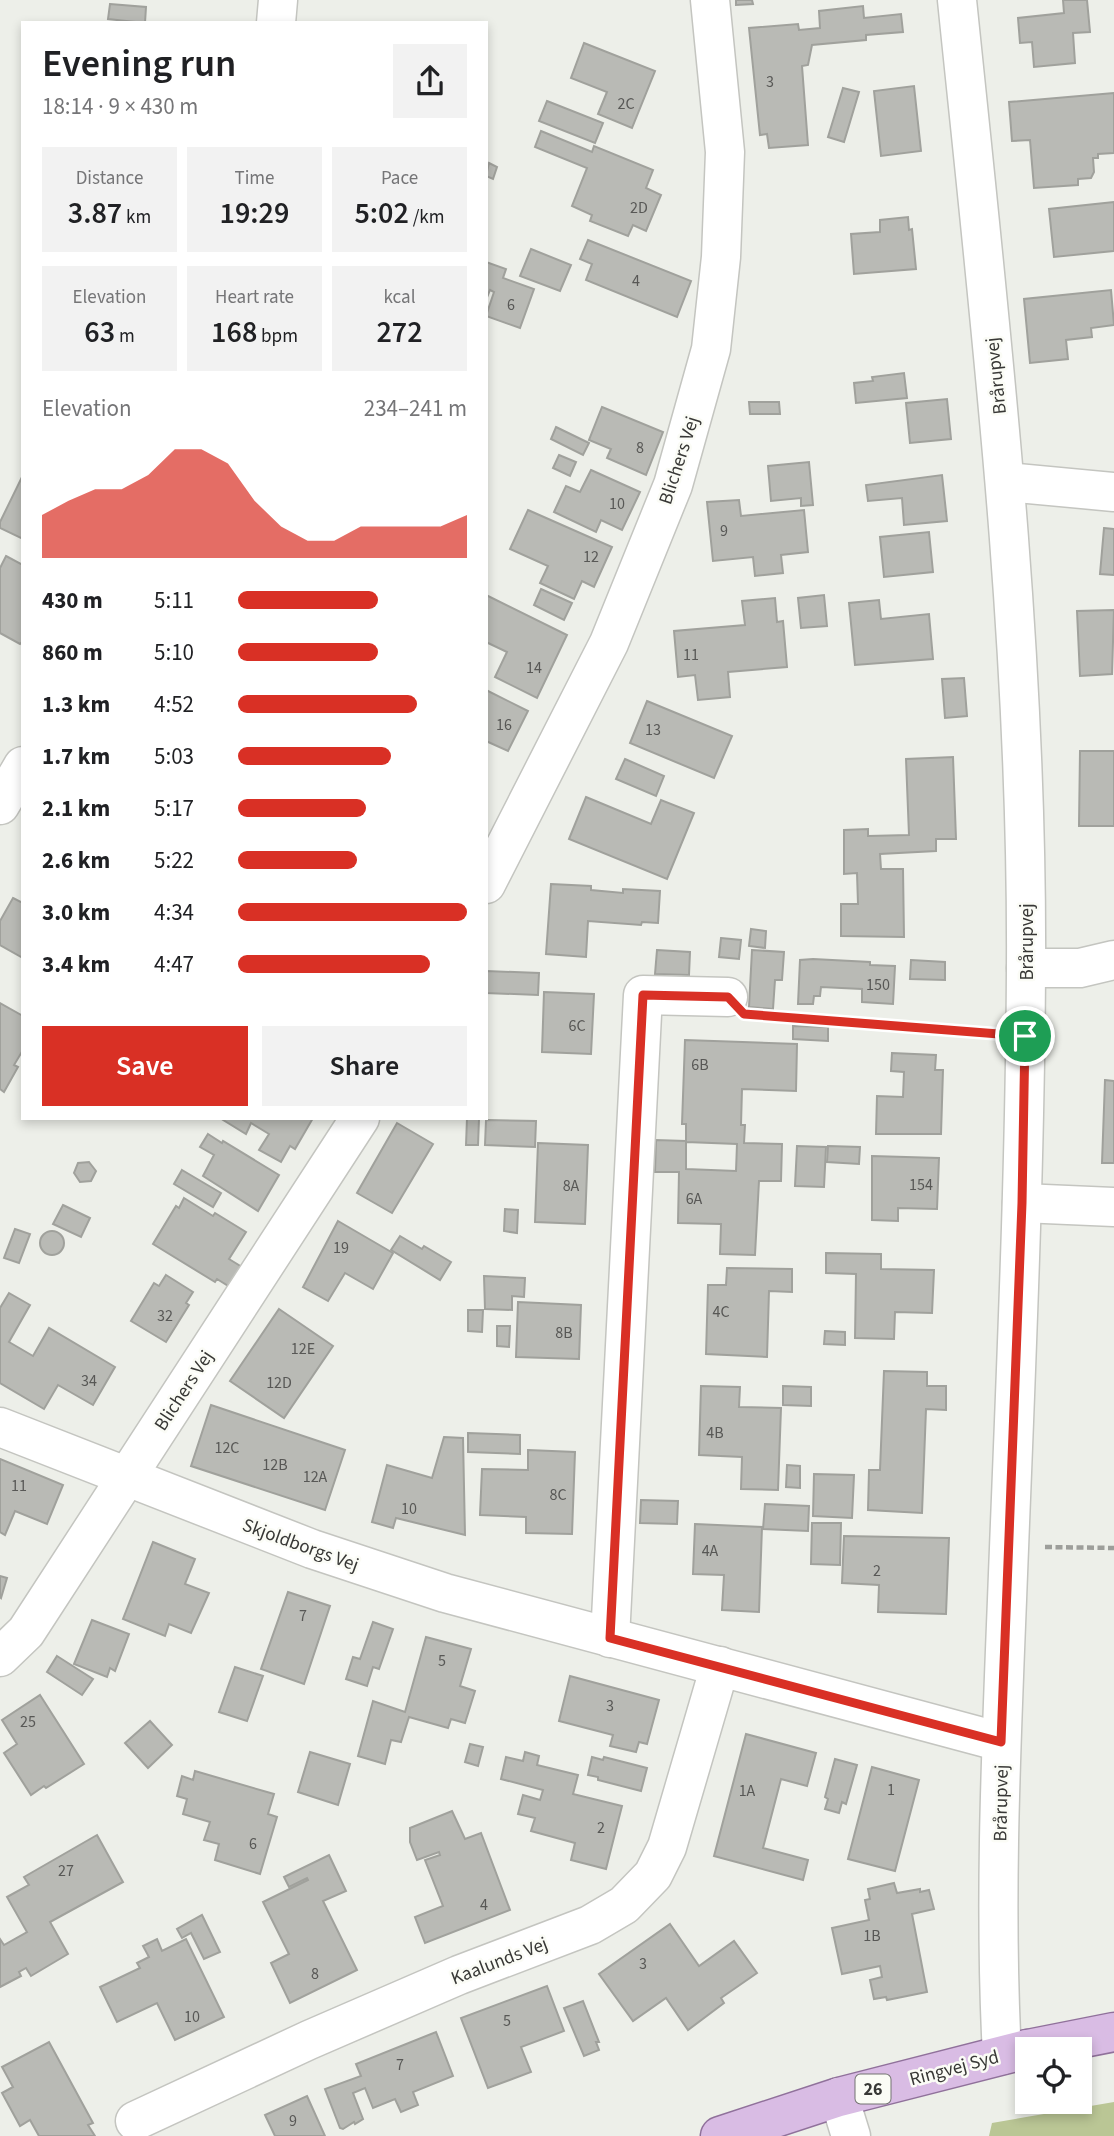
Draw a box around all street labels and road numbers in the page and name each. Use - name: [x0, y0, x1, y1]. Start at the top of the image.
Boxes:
- street label: Brårupvej: [979, 336, 1014, 416]
- street label: Blichers Vej: [653, 413, 706, 508]
- street label: Brårupvej: [1014, 903, 1041, 981]
- street label: Blichers Vej: [148, 1345, 220, 1436]
- street label: Skjoldborgs Vej: [239, 1512, 362, 1579]
- street label: Brårupvej: [987, 1764, 1016, 1842]
- street label: Kaalunds Vej: [447, 1931, 552, 1992]
- street label: Ringvej Syd: [907, 2044, 1002, 2093]
- road number: 26: [856, 2074, 890, 2104]

